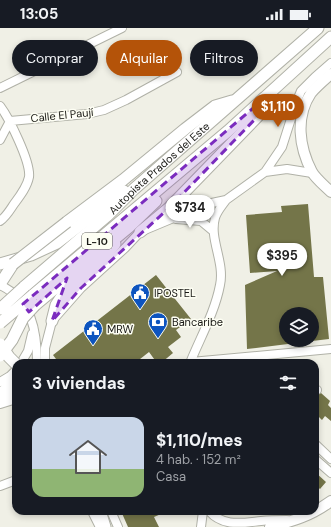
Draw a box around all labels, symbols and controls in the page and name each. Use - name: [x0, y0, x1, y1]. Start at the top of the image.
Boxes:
- text: 13:05: [20, 4, 58, 24]
- chip: Comprar: [12, 40, 98, 76]
- chip: Alquilar: [106, 40, 182, 76]
- chip: Filtros: [190, 40, 258, 76]
- pin: $1,110: [245, 94, 311, 128]
- text: $1,110: [261, 98, 295, 115]
- street label: Calle El Paují: [30, 105, 95, 125]
- street label: Autopista Prados del Este: [106, 119, 212, 217]
- pin: $734: [166, 195, 214, 229]
- text: $734: [175, 199, 205, 216]
- road number: L-10: [82, 233, 112, 249]
- pin: $395: [258, 243, 306, 277]
- text: $395: [266, 247, 298, 264]
- public building icon: IPOSTEL: [129, 282, 151, 310]
- place label: IPOSTEL: [154, 286, 196, 300]
- map controls: [279, 307, 319, 347]
- button: layers: [279, 307, 319, 347]
- bank icon: Bancaribe: [147, 311, 169, 339]
- place label: Bancaribe: [172, 315, 223, 329]
- public building icon: MRW: [82, 318, 104, 346]
- place label: MRW: [107, 322, 134, 336]
- text: 3 viviendas: [32, 372, 126, 394]
- icon: filters: [277, 372, 299, 394]
- text: $1,110/mes: [156, 429, 243, 451]
- icon: home: [64, 433, 112, 481]
- text: 4 hab. · 152 m²: [156, 451, 241, 468]
- text: Casa: [156, 468, 186, 485]

